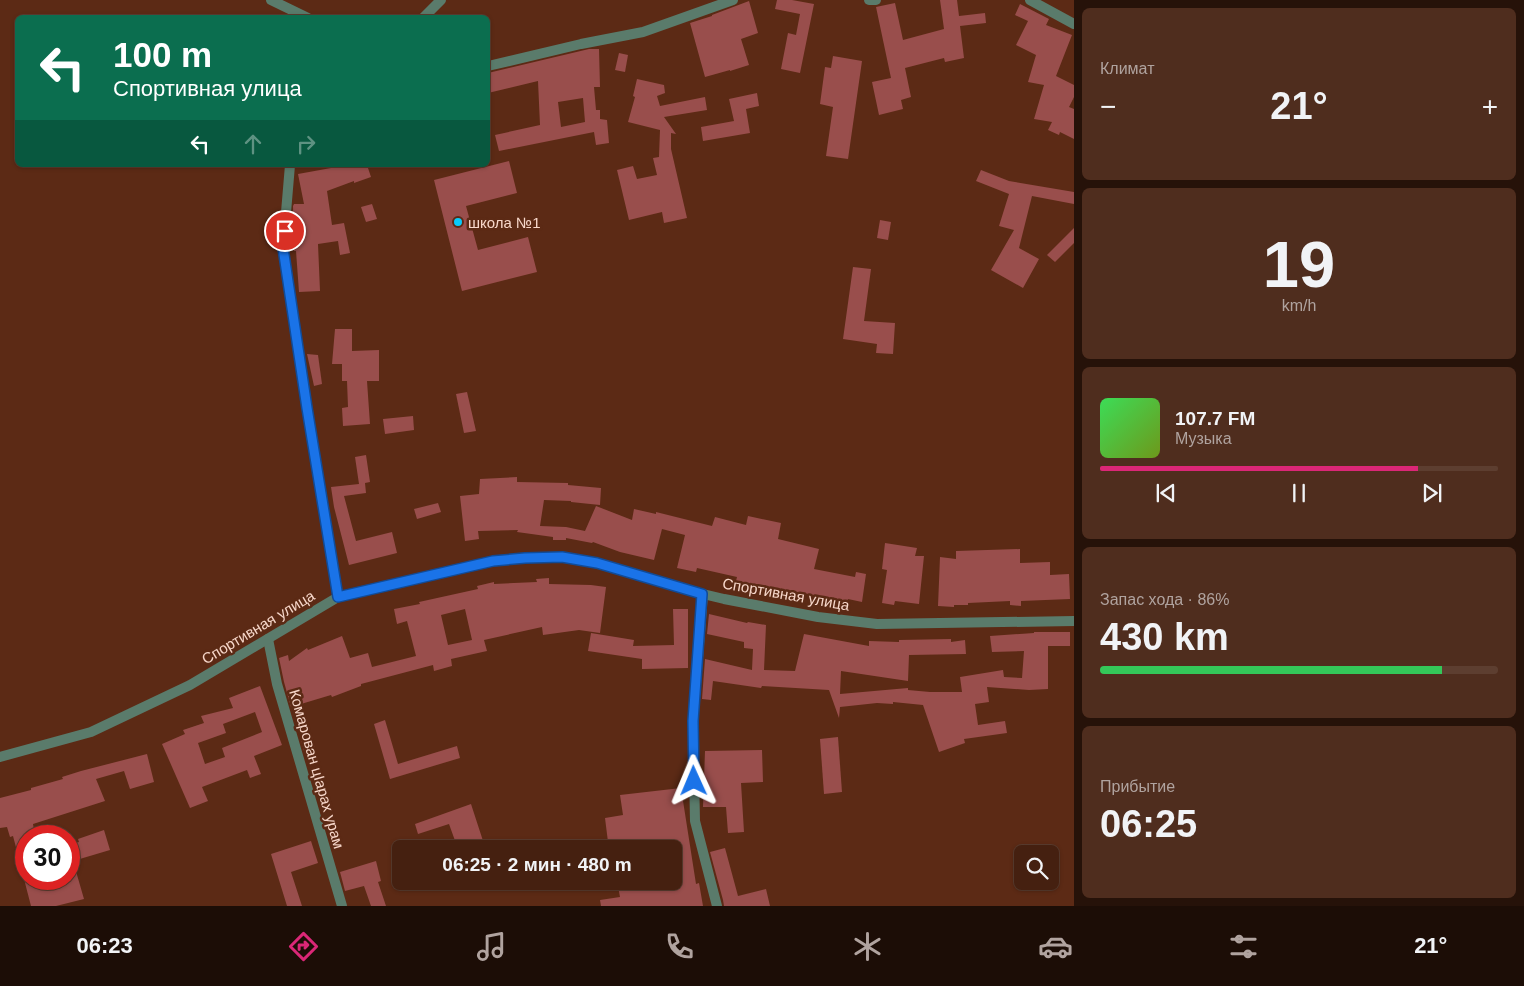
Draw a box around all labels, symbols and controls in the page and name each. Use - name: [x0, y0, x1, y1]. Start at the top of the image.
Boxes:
- icon: left: [30, 35, 95, 100]
- text: 100 m: [113, 35, 212, 74]
- text: Климат: [1100, 60, 1154, 77]
- text: Спортивная улица: [113, 76, 302, 101]
- text: 21°: [1270, 85, 1328, 127]
- text: −: [1100, 91, 1116, 122]
- text: +: [1482, 91, 1498, 122]
- icon: left: [186, 130, 214, 158]
- icon: ahead: [239, 130, 267, 158]
- icon: right: [292, 130, 320, 158]
- pin: [264, 210, 306, 252]
- place label: школа №1: [468, 214, 540, 231]
- marker: школа №1: [452, 216, 464, 228]
- icon: arrive: [271, 217, 299, 245]
- text: 19: [1263, 228, 1335, 301]
- text: km/h: [1282, 297, 1316, 314]
- text: 107.7 FM: [1175, 408, 1255, 429]
- text: Музыка: [1175, 430, 1232, 447]
- icon: previous: [1152, 479, 1180, 507]
- icon: pause: [1285, 479, 1313, 507]
- icon: next: [1418, 479, 1446, 507]
- street label: Спортивная улица: [721, 574, 851, 614]
- street label: Спортивная улица: [198, 586, 318, 667]
- text: Запас хода · 86%: [1100, 591, 1229, 608]
- text: 430 km: [1100, 616, 1229, 658]
- street label: Комарован цIарах урам: [286, 687, 348, 851]
- position arrow: [667, 754, 719, 806]
- text: Прибытие: [1100, 778, 1175, 795]
- text: 06:25: [1100, 803, 1197, 845]
- speed limit sign: 30: [15, 825, 80, 890]
- map controls: [1014, 845, 1059, 890]
- button: search: [1014, 845, 1059, 890]
- text: 06:25 · 2 мин · 480 m: [442, 854, 632, 875]
- icon: directions: [286, 929, 321, 964]
- icon: music: [474, 929, 509, 964]
- icon: phone: [662, 929, 697, 964]
- icon: climate: [850, 929, 885, 964]
- icon: car: [1038, 929, 1073, 964]
- icon: filters: [1226, 929, 1261, 964]
- text: 06:23: [77, 933, 133, 958]
- text: 21°: [1414, 933, 1447, 958]

